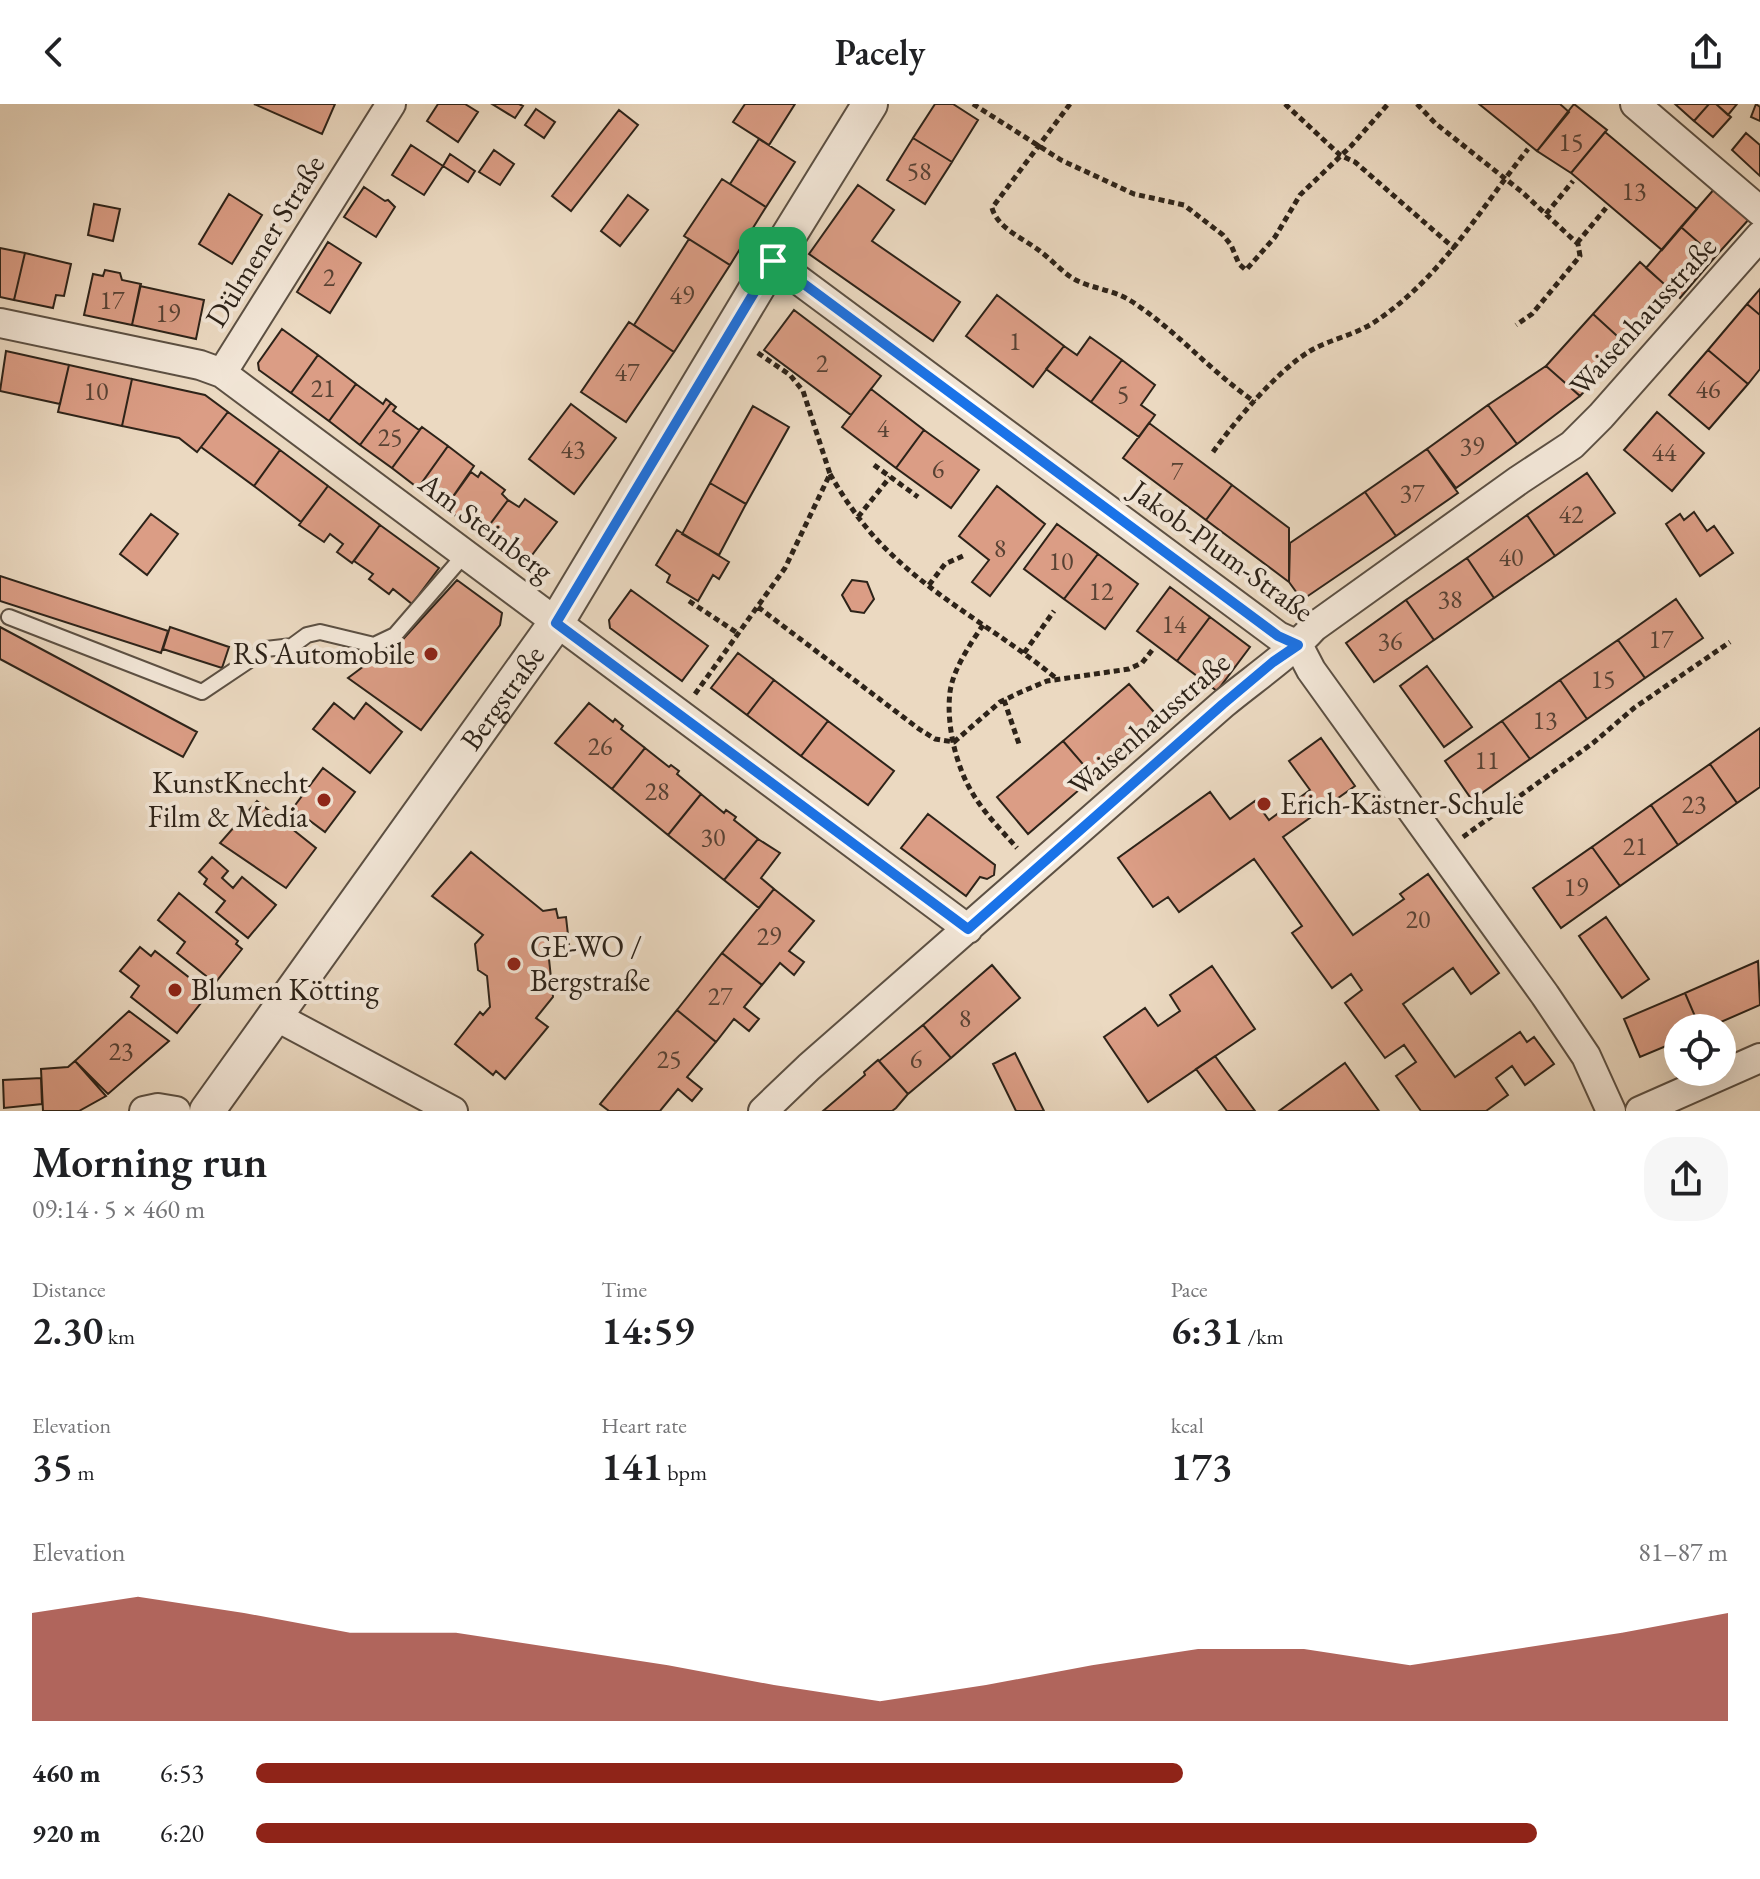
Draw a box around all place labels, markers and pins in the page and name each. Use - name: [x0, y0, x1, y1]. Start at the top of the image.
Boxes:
- pin: [739, 227, 807, 295]
- place label: RS Automobile: [233, 634, 415, 673]
- marker: RS Automobile: [422, 645, 440, 663]
- place label: KunstKnecht Film & Media: [148, 763, 309, 836]
- place label: Erich-Kästner-Schule: [1280, 784, 1524, 823]
- marker: KunstKnecht Film & Media: [315, 791, 333, 809]
- marker: Erich-Kästner-Schule: [1255, 795, 1273, 813]
- place label: GE-WO / Bergstraße: [530, 927, 650, 1000]
- marker: GE-WO / Bergstraße: [505, 955, 523, 973]
- place label: Blumen Kötting: [191, 970, 380, 1009]
- marker: Blumen Kötting: [166, 981, 184, 999]

